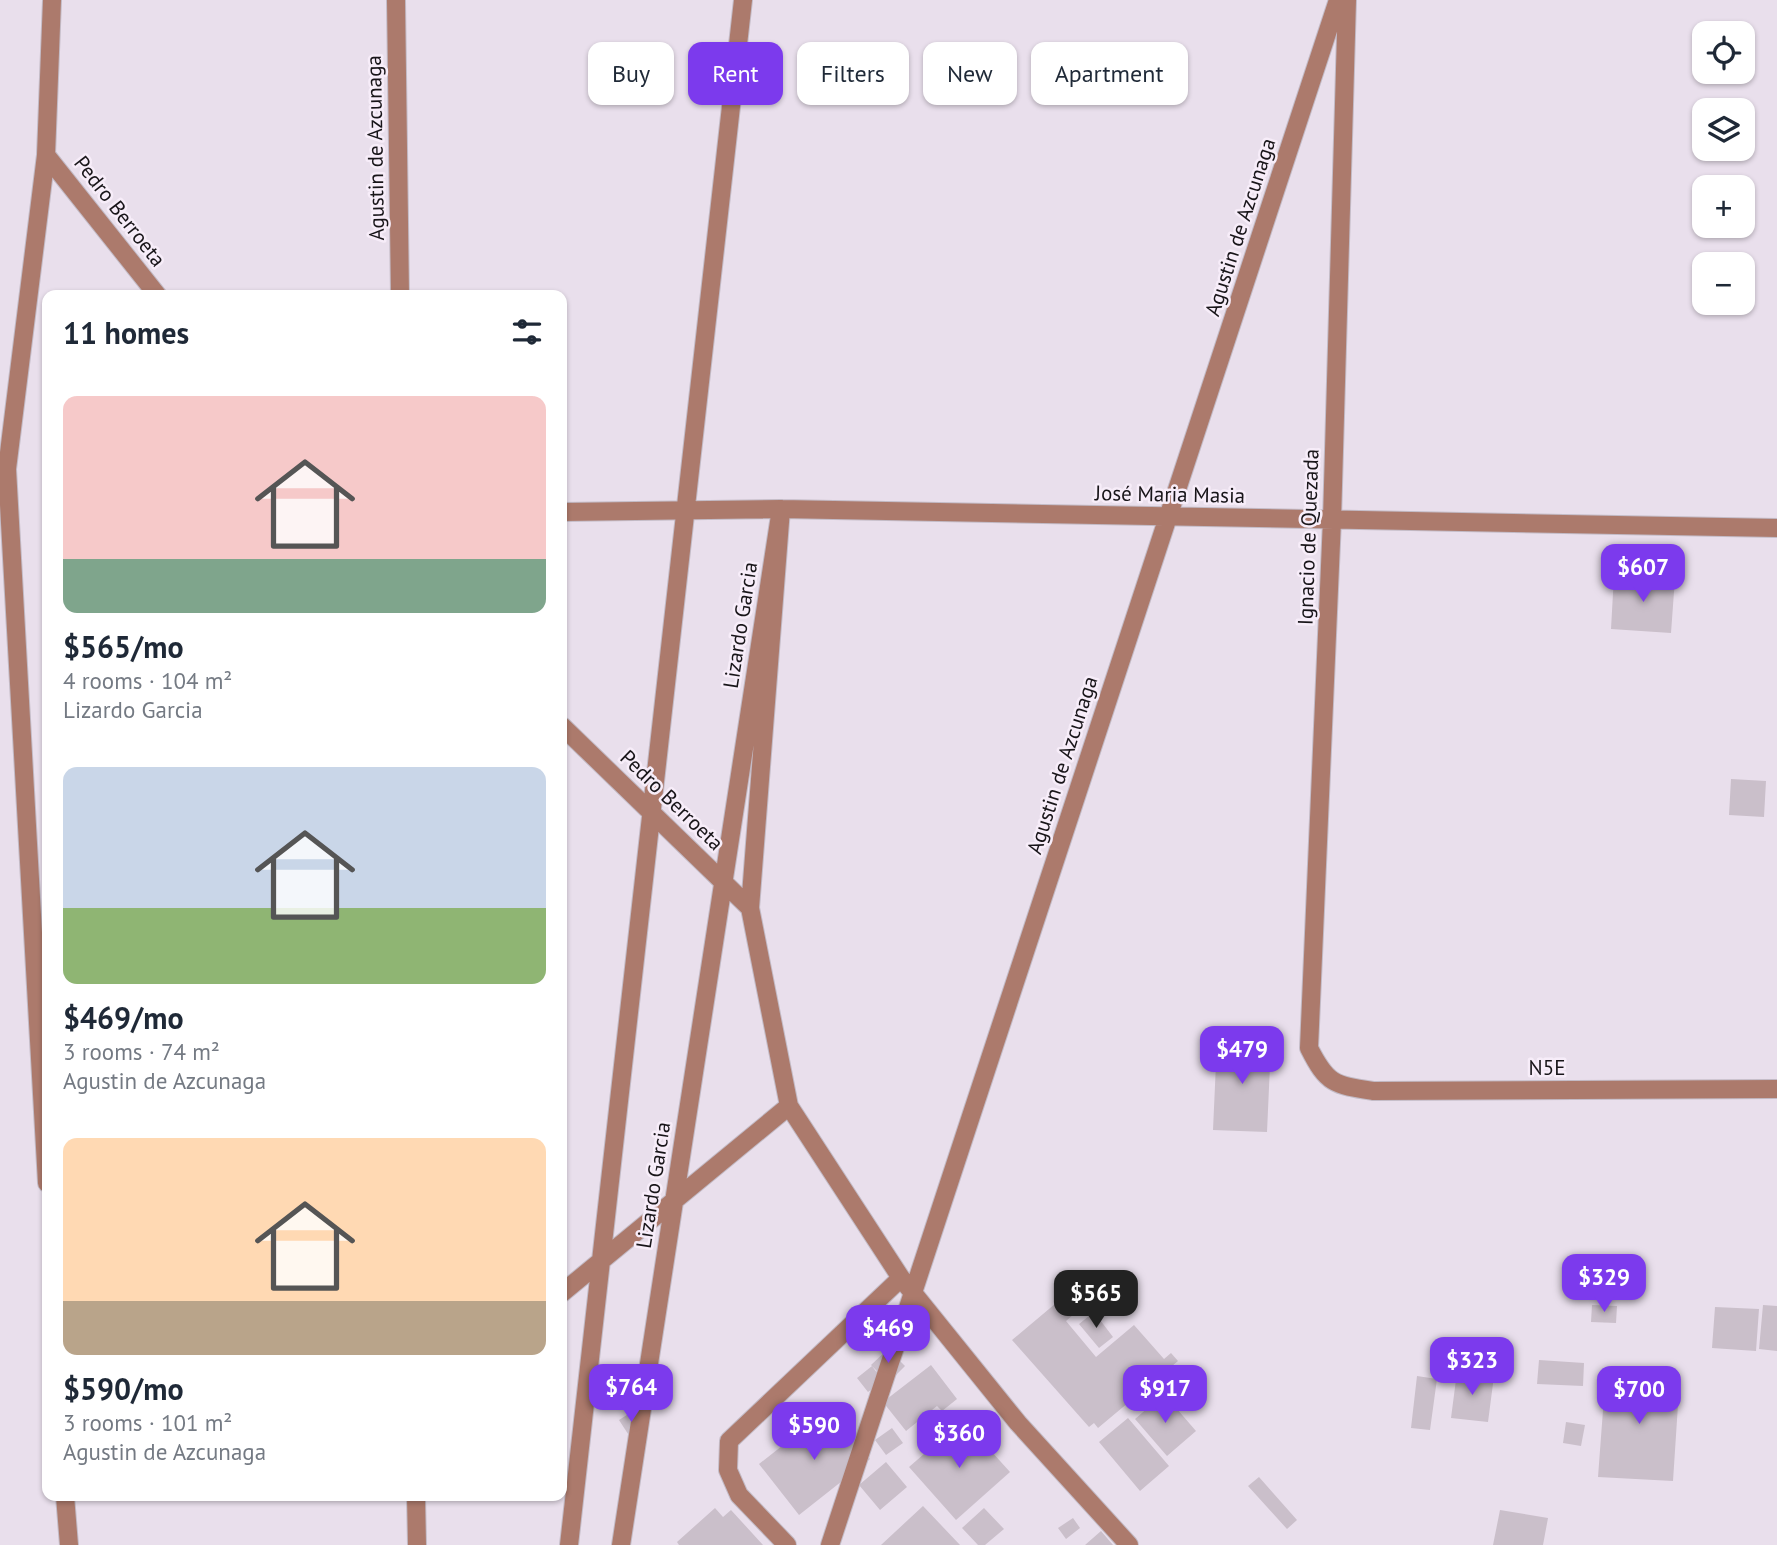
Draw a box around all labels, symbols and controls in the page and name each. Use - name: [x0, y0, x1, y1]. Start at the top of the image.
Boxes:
- map controls: [1692, 21, 1755, 315]
- button: locate: [1692, 21, 1755, 84]
- chip: Buy: [588, 42, 674, 105]
- chip: Rent: [688, 42, 783, 105]
- chip: Filters: [797, 42, 909, 105]
- chip: New: [923, 42, 1017, 105]
- chip: Apartment: [1031, 42, 1188, 105]
- street label: Agustin de Azcunaga: [360, 55, 390, 241]
- button: layers: [1692, 98, 1755, 161]
- street label: Agustin de Azcunaga: [1199, 135, 1281, 319]
- street label: Pedro Berroeta: [68, 150, 172, 272]
- button: +: [1692, 175, 1755, 238]
- button: −: [1692, 252, 1755, 315]
- text: 11 homes: [63, 313, 189, 352]
- icon: filters: [508, 313, 546, 351]
- icon: home: [242, 441, 368, 567]
- street label: Ignacio de Quezada: [1291, 448, 1325, 626]
- street label: José Maria Masia: [1094, 479, 1245, 509]
- pin: $607: [1602, 544, 1684, 604]
- text: $607: [1617, 552, 1669, 581]
- street label: Lizardo Garcia: [717, 560, 763, 690]
- text: $565/mo: [63, 627, 184, 666]
- text: 4 rooms · 104 m²: [63, 666, 232, 695]
- street label: Agustin de Azcunaga: [1021, 673, 1103, 857]
- text: Lizardo Garcia: [63, 695, 203, 724]
- street label: Pedro Berroeta: [615, 744, 729, 856]
- icon: home: [242, 812, 368, 938]
- text: $469/mo: [63, 998, 184, 1037]
- pin: $479: [1201, 1026, 1283, 1086]
- text: $479: [1216, 1034, 1268, 1063]
- text: 3 rooms · 74 m²: [63, 1037, 220, 1066]
- street label: N5E: [1529, 1054, 1565, 1081]
- text: Agustin de Azcunaga: [63, 1066, 266, 1095]
- street label: Lizardo Garcia: [630, 1120, 676, 1250]
- icon: home: [242, 1183, 368, 1309]
- pin: $329: [1563, 1254, 1645, 1314]
- text: $329: [1578, 1262, 1630, 1291]
- pin: $565: [1055, 1270, 1137, 1330]
- text: $565: [1070, 1278, 1122, 1307]
- pin: $469: [847, 1306, 929, 1365]
- text: $469: [862, 1313, 914, 1342]
- pin: $323: [1431, 1338, 1513, 1397]
- text: $323: [1446, 1345, 1498, 1374]
- pin: $764: [590, 1364, 672, 1424]
- pin: $917: [1124, 1366, 1206, 1425]
- pin: $700: [1598, 1366, 1680, 1426]
- text: $590/mo: [63, 1369, 184, 1408]
- text: $764: [605, 1372, 657, 1401]
- text: $917: [1139, 1373, 1191, 1402]
- text: $700: [1613, 1374, 1665, 1403]
- pin: $590: [773, 1402, 855, 1462]
- text: 3 rooms · 101 m²: [63, 1408, 232, 1437]
- text: $590: [788, 1410, 840, 1439]
- pin: $360: [918, 1410, 1000, 1470]
- text: $360: [933, 1418, 985, 1447]
- text: Agustin de Azcunaga: [63, 1437, 266, 1466]

